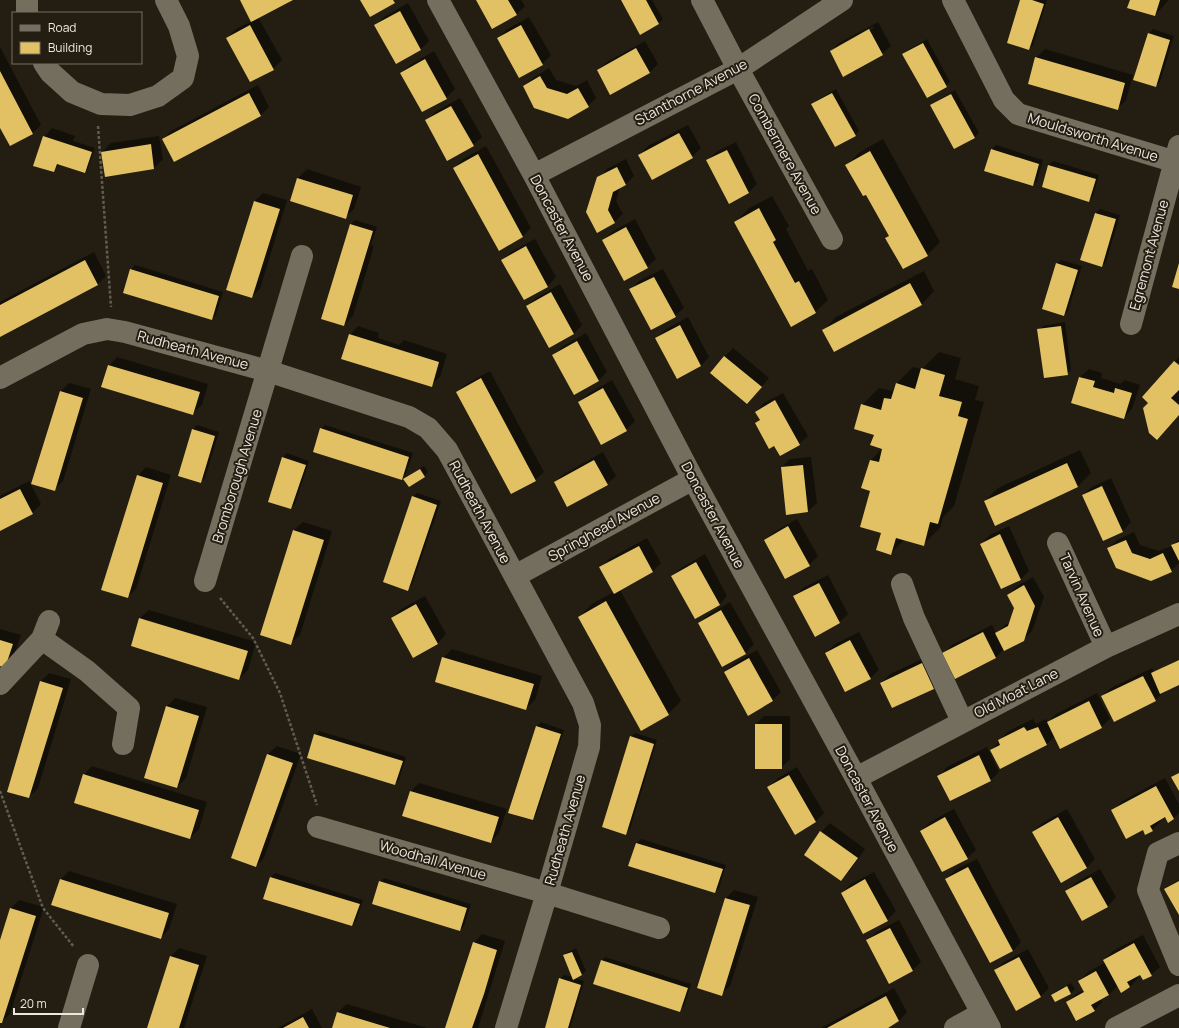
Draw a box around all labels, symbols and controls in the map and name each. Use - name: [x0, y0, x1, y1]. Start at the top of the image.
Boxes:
- legend: [12, 12, 142, 64]
- text: Road: [48, 19, 76, 36]
- text: Building: [48, 39, 92, 56]
- street label: Stanthorne Avenue: [631, 54, 750, 129]
- street label: Combermere Avenue: [744, 90, 827, 218]
- street label: Mouldsworth Avenue: [1026, 108, 1161, 165]
- street label: Doncaster Avenue: [526, 171, 599, 284]
- street label: Egremont Avenue: [1125, 197, 1172, 312]
- street label: Rudheath Avenue: [135, 326, 251, 373]
- street label: Bromborough Avenue: [207, 407, 266, 545]
- street label: Rudheath Avenue: [445, 457, 516, 567]
- street label: Doncaster Avenue: [677, 458, 750, 571]
- street label: Springhead Avenue: [544, 488, 663, 565]
- street label: Tarvin Avenue: [1056, 550, 1109, 640]
- street label: Old Moat Lane: [970, 663, 1061, 722]
- street label: Doncaster Avenue: [831, 742, 904, 855]
- street label: Rudheath Avenue: [540, 772, 589, 887]
- street label: Woodhall Avenue: [377, 835, 489, 884]
- scale bar: [14, 990, 83, 1016]
- text: 20 m: [20, 995, 47, 1012]

